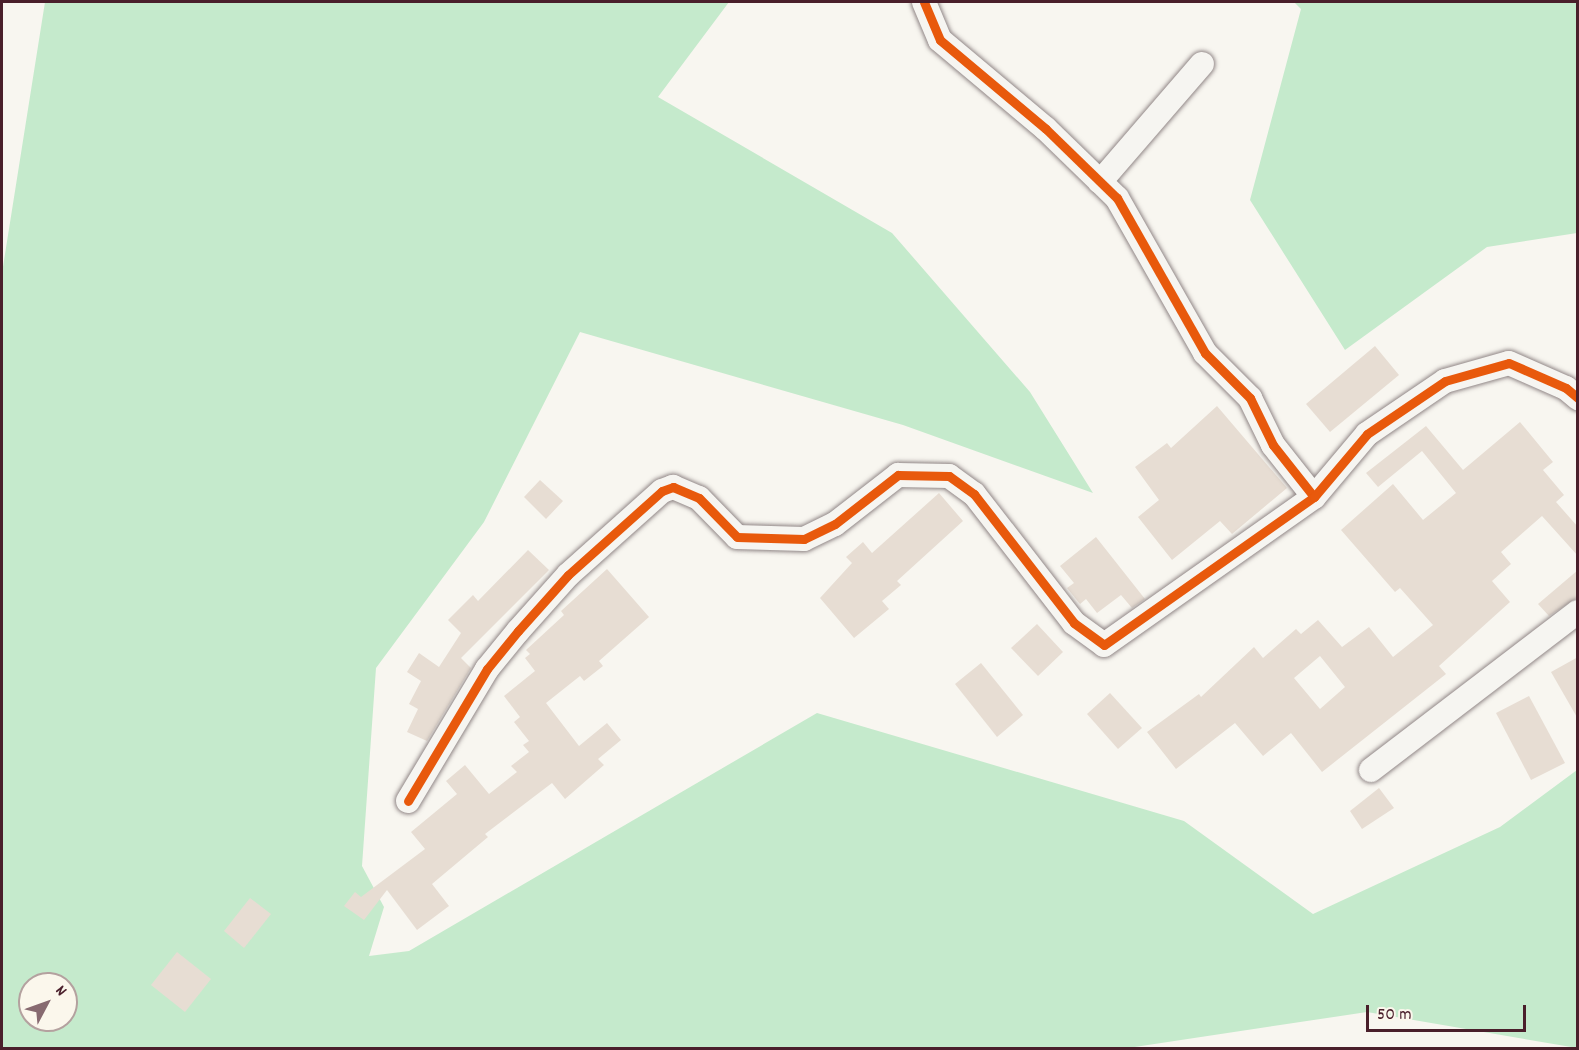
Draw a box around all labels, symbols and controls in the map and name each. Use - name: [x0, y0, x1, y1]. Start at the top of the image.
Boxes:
- north arrow: [18, 972, 78, 1032]
- text: N: [49, 981, 72, 1002]
- scale bar: [1369, 993, 1530, 1031]
- text: 50 m: [1377, 1003, 1412, 1028]

